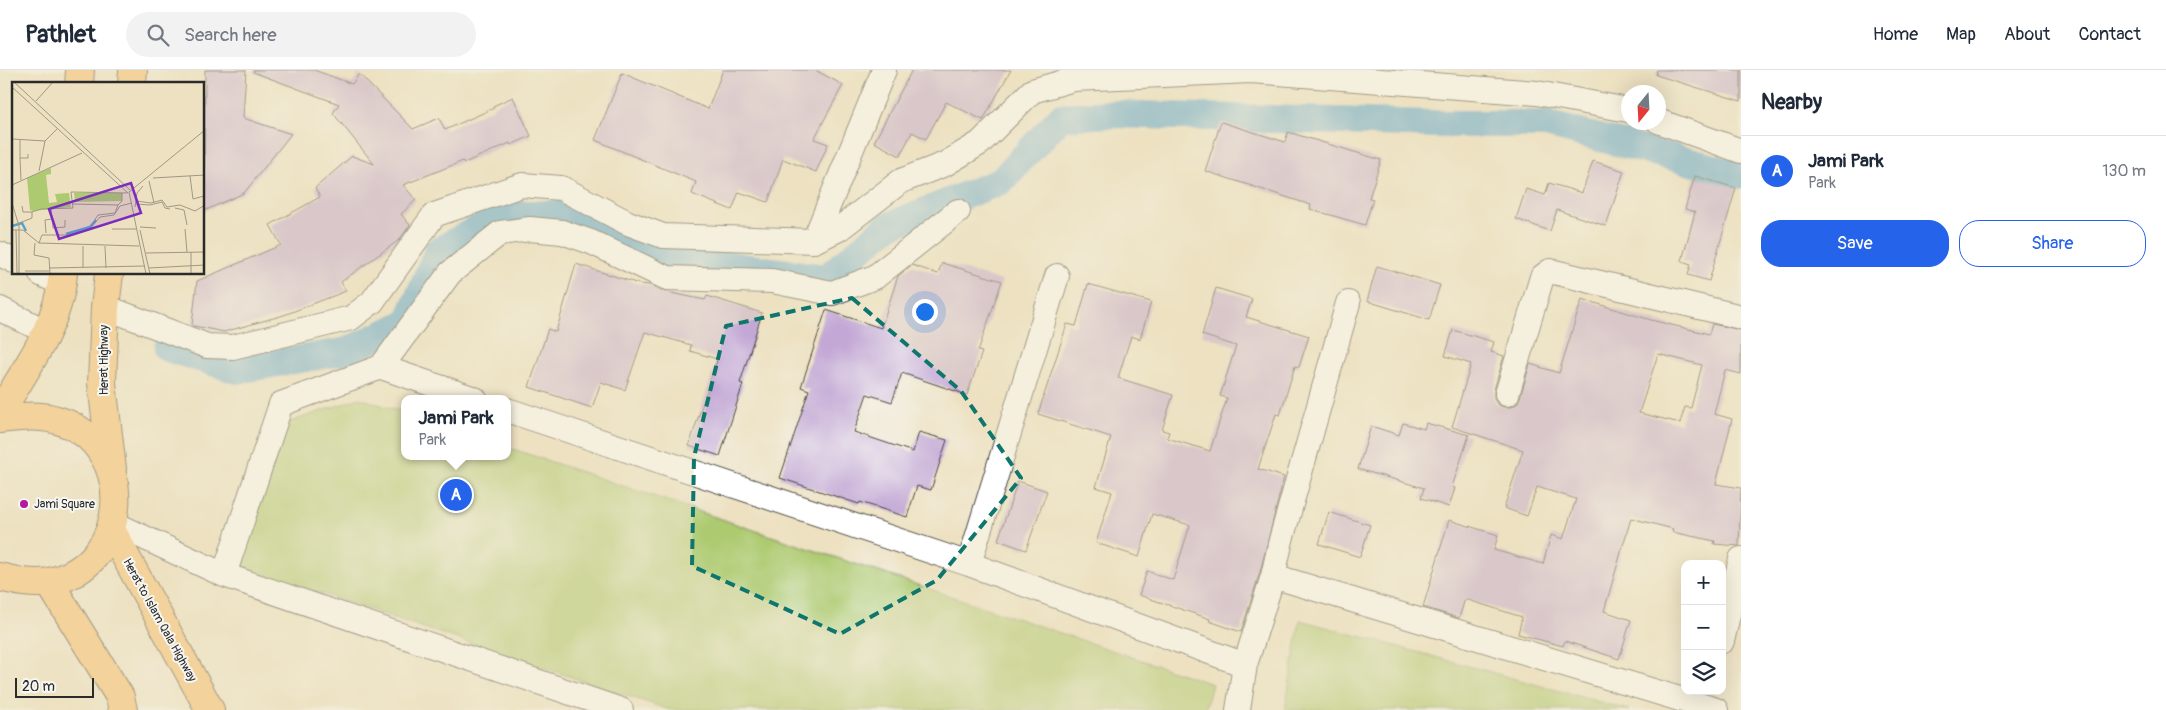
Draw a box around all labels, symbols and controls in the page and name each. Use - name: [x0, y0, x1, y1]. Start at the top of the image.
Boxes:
- search box: [126, 12, 476, 57]
- text: Pathlet: [25, 20, 96, 49]
- icon: search: [144, 21, 172, 49]
- text: Search here: [184, 23, 277, 47]
- text: Home: [1873, 23, 1918, 46]
- text: Map: [1946, 23, 1976, 46]
- text: About: [2004, 23, 2050, 46]
- text: Contact: [2078, 23, 2141, 46]
- inset map: [12, 82, 205, 275]
- north arrow: [1621, 85, 1666, 130]
- text: Nearby: [1761, 89, 1822, 116]
- text: Jami Park: [1808, 149, 1884, 173]
- text: A: [1772, 161, 1782, 181]
- text: 130 m: [2102, 161, 2146, 181]
- text: Park: [1808, 173, 1836, 193]
- button: Save: [1761, 220, 1949, 267]
- button: Share: [1959, 220, 2146, 267]
- your location: [912, 299, 938, 325]
- street label: Herat Highway: [97, 325, 112, 395]
- popup: [401, 395, 511, 460]
- text: Jami Park: [418, 406, 494, 430]
- text: Park: [418, 430, 446, 450]
- pin: A: [440, 476, 472, 514]
- place label: Jami Square: [34, 497, 95, 512]
- marker: Jami Square: [18, 498, 30, 510]
- street label: Herat to Islam Qala Highway: [119, 556, 200, 684]
- map controls: [1681, 560, 1726, 695]
- button: +: [1681, 560, 1726, 605]
- button: −: [1681, 605, 1726, 650]
- button: layers: [1681, 650, 1726, 695]
- scale bar: [15, 675, 94, 698]
- text: 20 m: [22, 678, 55, 695]

